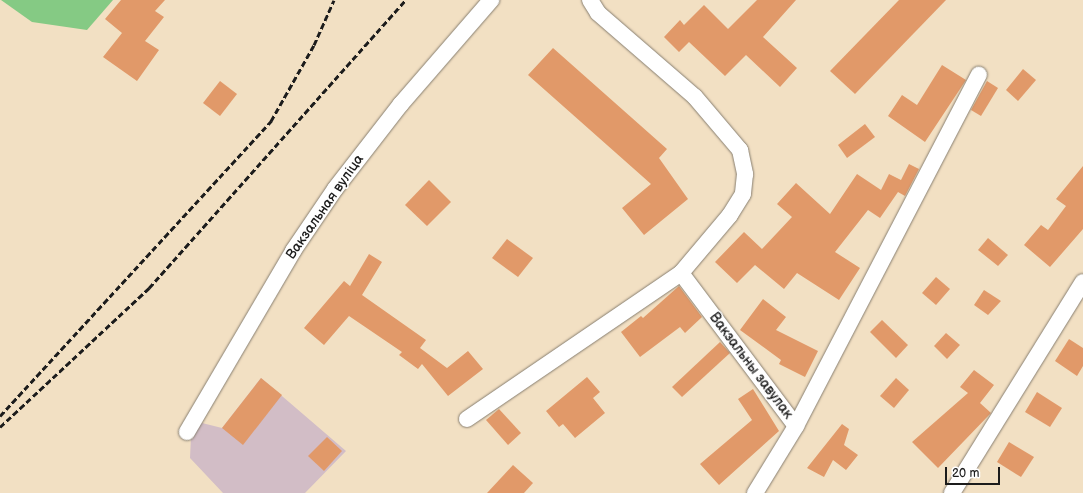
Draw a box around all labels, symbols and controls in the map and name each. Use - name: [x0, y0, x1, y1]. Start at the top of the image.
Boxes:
- street label: Вакзальная вуліца: [283, 151, 367, 263]
- street label: Вакзальны завулак: [706, 310, 796, 422]
- scale bar: [947, 459, 1002, 485]
- text: 20 m: [952, 466, 979, 481]

